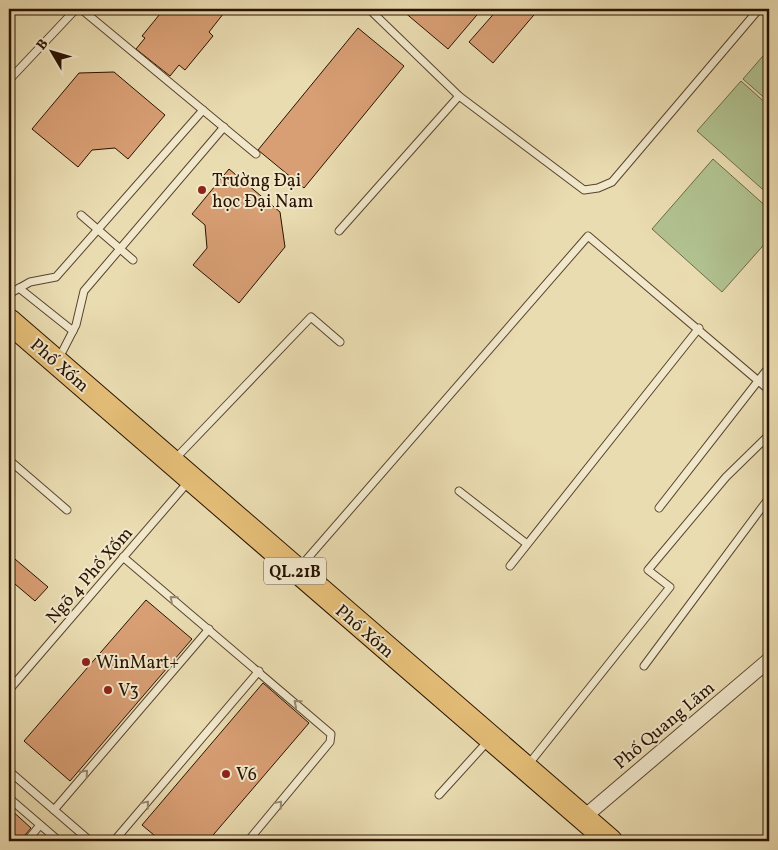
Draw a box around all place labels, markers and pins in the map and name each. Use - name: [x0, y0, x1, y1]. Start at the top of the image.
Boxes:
- place label: Trường Đại học Đại Nam: [212, 169, 313, 215]
- marker: Trường Đại học Đại Nam: [196, 184, 208, 196]
- place label: WinMart+: [96, 651, 179, 676]
- marker: WinMart+: [80, 656, 92, 668]
- place label: V3: [118, 679, 139, 704]
- marker: V3: [102, 684, 114, 696]
- place label: V6: [236, 763, 257, 788]
- marker: V6: [220, 768, 232, 780]

